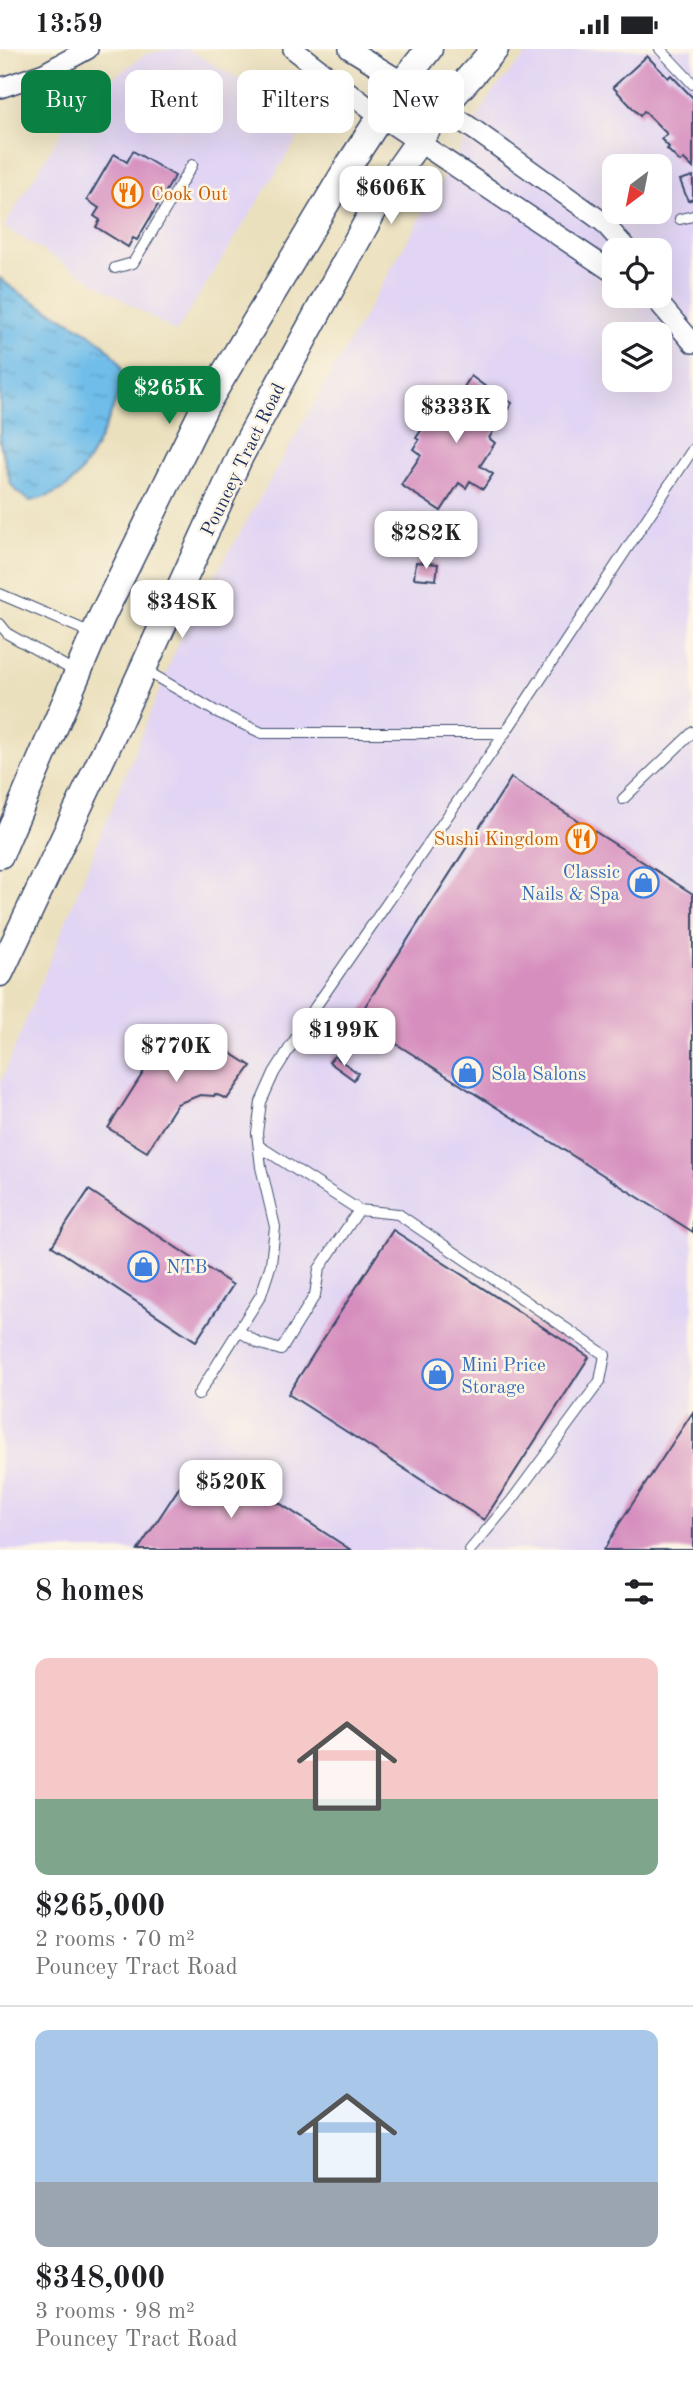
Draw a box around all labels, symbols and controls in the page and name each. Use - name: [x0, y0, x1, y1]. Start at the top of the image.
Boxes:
- text: 13:59: [35, 12, 103, 38]
- chip: Buy: [21, 70, 111, 133]
- chip: Rent: [125, 70, 223, 133]
- chip: Filters: [237, 70, 354, 133]
- chip: New: [368, 70, 464, 133]
- north arrow: [602, 154, 672, 224]
- map controls: [602, 154, 672, 392]
- pin: $606K: [342, 167, 440, 226]
- restaurant icon: Cook Out: [111, 176, 145, 210]
- text: $606K: [355, 177, 427, 200]
- place label: Cook Out: [151, 186, 228, 205]
- button: locate: [602, 238, 672, 308]
- button: layers: [602, 322, 672, 392]
- pin: $265K: [120, 367, 218, 426]
- text: $265K: [133, 377, 205, 400]
- street label: Pouncey Tract Road: [199, 381, 290, 540]
- pin: $333K: [407, 385, 505, 445]
- text: $333K: [420, 396, 492, 419]
- pin: $282K: [377, 511, 475, 571]
- text: $282K: [390, 522, 462, 545]
- pin: $348K: [133, 581, 231, 640]
- text: $348K: [146, 591, 218, 614]
- restaurant icon: Sushi Kingdom: [565, 821, 599, 855]
- place label: Sushi Kingdom: [434, 831, 559, 850]
- place label: Classic Nails & Spa: [521, 864, 621, 905]
- shop icon: Classic Nails & Spa: [626, 865, 660, 899]
- pin: $199K: [295, 1009, 393, 1068]
- text: $199K: [308, 1019, 380, 1042]
- pin: $770K: [127, 1025, 225, 1084]
- text: $770K: [140, 1035, 212, 1058]
- shop icon: Sola Salons: [451, 1056, 485, 1090]
- place label: Sola Salons: [491, 1066, 586, 1085]
- shop icon: NTB: [126, 1249, 160, 1283]
- place label: NTB: [166, 1259, 207, 1278]
- place label: Mini Price Storage: [461, 1357, 546, 1398]
- shop icon: Mini Price Storage: [421, 1358, 455, 1392]
- pin: $520K: [182, 1461, 280, 1520]
- text: $520K: [195, 1471, 267, 1494]
- icon: filters: [620, 1573, 658, 1611]
- text: 8 homes: [35, 1577, 144, 1607]
- icon: home: [284, 1703, 410, 1829]
- text: $265,000: [35, 1892, 165, 1922]
- text: 2 rooms · 70 m²: [35, 1928, 195, 1951]
- text: Pouncey Tract Road: [35, 1956, 238, 1979]
- icon: home: [284, 2075, 410, 2201]
- text: $348,000: [35, 2264, 165, 2294]
- text: 3 rooms · 98 m²: [35, 2300, 195, 2323]
- text: Pouncey Tract Road: [35, 2328, 238, 2351]

